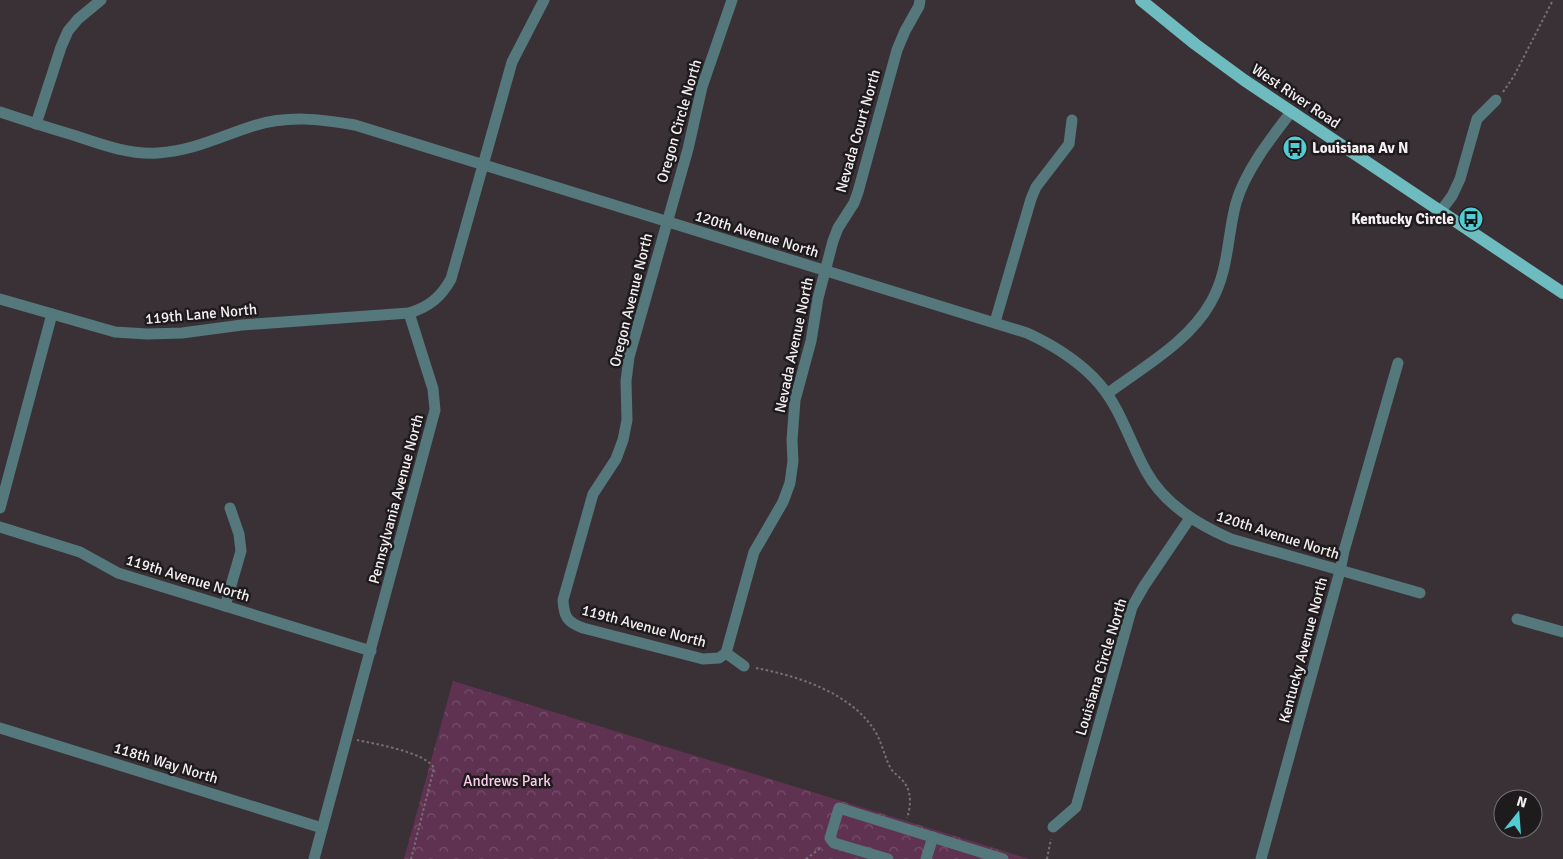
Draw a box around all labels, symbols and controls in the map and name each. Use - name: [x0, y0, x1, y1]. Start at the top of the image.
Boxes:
- street label: Oregon Circle North: [653, 57, 705, 185]
- street label: West River Road: [1248, 60, 1344, 132]
- street label: Nevada Court North: [832, 67, 884, 195]
- bus stop icon: Louisiana Av N: [1282, 135, 1308, 161]
- place label: Louisiana Av N: [1312, 139, 1409, 157]
- bus stop icon: Kentucky Circle: [1458, 206, 1484, 232]
- street label: 120th Avenue North: [693, 207, 821, 261]
- place label: Kentucky Circle: [1351, 210, 1454, 228]
- street label: Oregon Avenue North: [606, 231, 656, 369]
- street label: Nevada Avenue North: [771, 276, 817, 414]
- street label: 119th Lane North: [144, 300, 258, 328]
- street label: Pennsylvania Avenue North: [365, 412, 427, 586]
- street label: 120th Avenue North: [1214, 507, 1342, 563]
- street label: 119th Avenue North: [124, 551, 252, 605]
- street label: Kentucky Avenue North: [1275, 575, 1331, 725]
- street label: Louisiana Circle North: [1072, 596, 1130, 738]
- street label: 119th Avenue North: [580, 601, 708, 651]
- street label: 118th Way North: [112, 739, 220, 787]
- park label: Andrews Park: [463, 772, 551, 790]
- north arrow: [1493, 789, 1543, 839]
- text: N: [1515, 792, 1529, 812]

